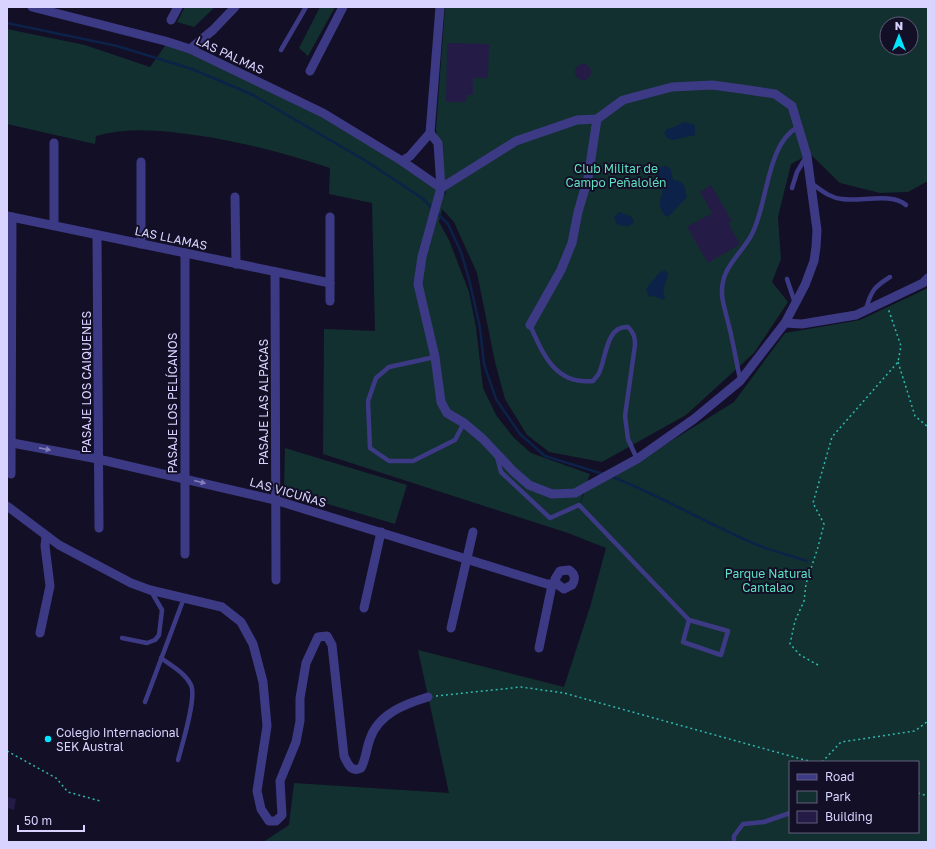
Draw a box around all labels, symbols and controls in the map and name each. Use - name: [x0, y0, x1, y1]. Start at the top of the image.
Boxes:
- north arrow: [879, 16, 919, 56]
- text: N: [895, 19, 903, 32]
- street label: LAS PALMAS: [194, 33, 267, 77]
- park label: Club Militar de Campo Peñalolén: [566, 161, 666, 190]
- street label: LAS LLAMAS: [133, 223, 209, 253]
- street label: PASAJE LOS CAIQUENES: [79, 311, 94, 453]
- street label: PASAJE LOS PELÍCANOS: [165, 332, 180, 473]
- street label: PASAJE LAS ALPACAS: [256, 338, 271, 465]
- one-way arrow: [39, 446, 51, 452]
- street label: LAS VICUÑAS: [248, 474, 328, 510]
- one-way arrow: [194, 479, 206, 485]
- park label: Parque Natural Cantalao: [725, 566, 812, 595]
- place label: Colegio Internacional SEK Austral: [56, 725, 180, 754]
- marker: Colegio Internacional SEK Austral: [43, 734, 53, 744]
- legend: [789, 761, 919, 833]
- text: Road: [825, 769, 854, 784]
- text: Park: [825, 789, 851, 804]
- scale bar: [18, 807, 84, 833]
- text: Building: [825, 809, 873, 824]
- text: 50 m: [24, 813, 52, 828]

